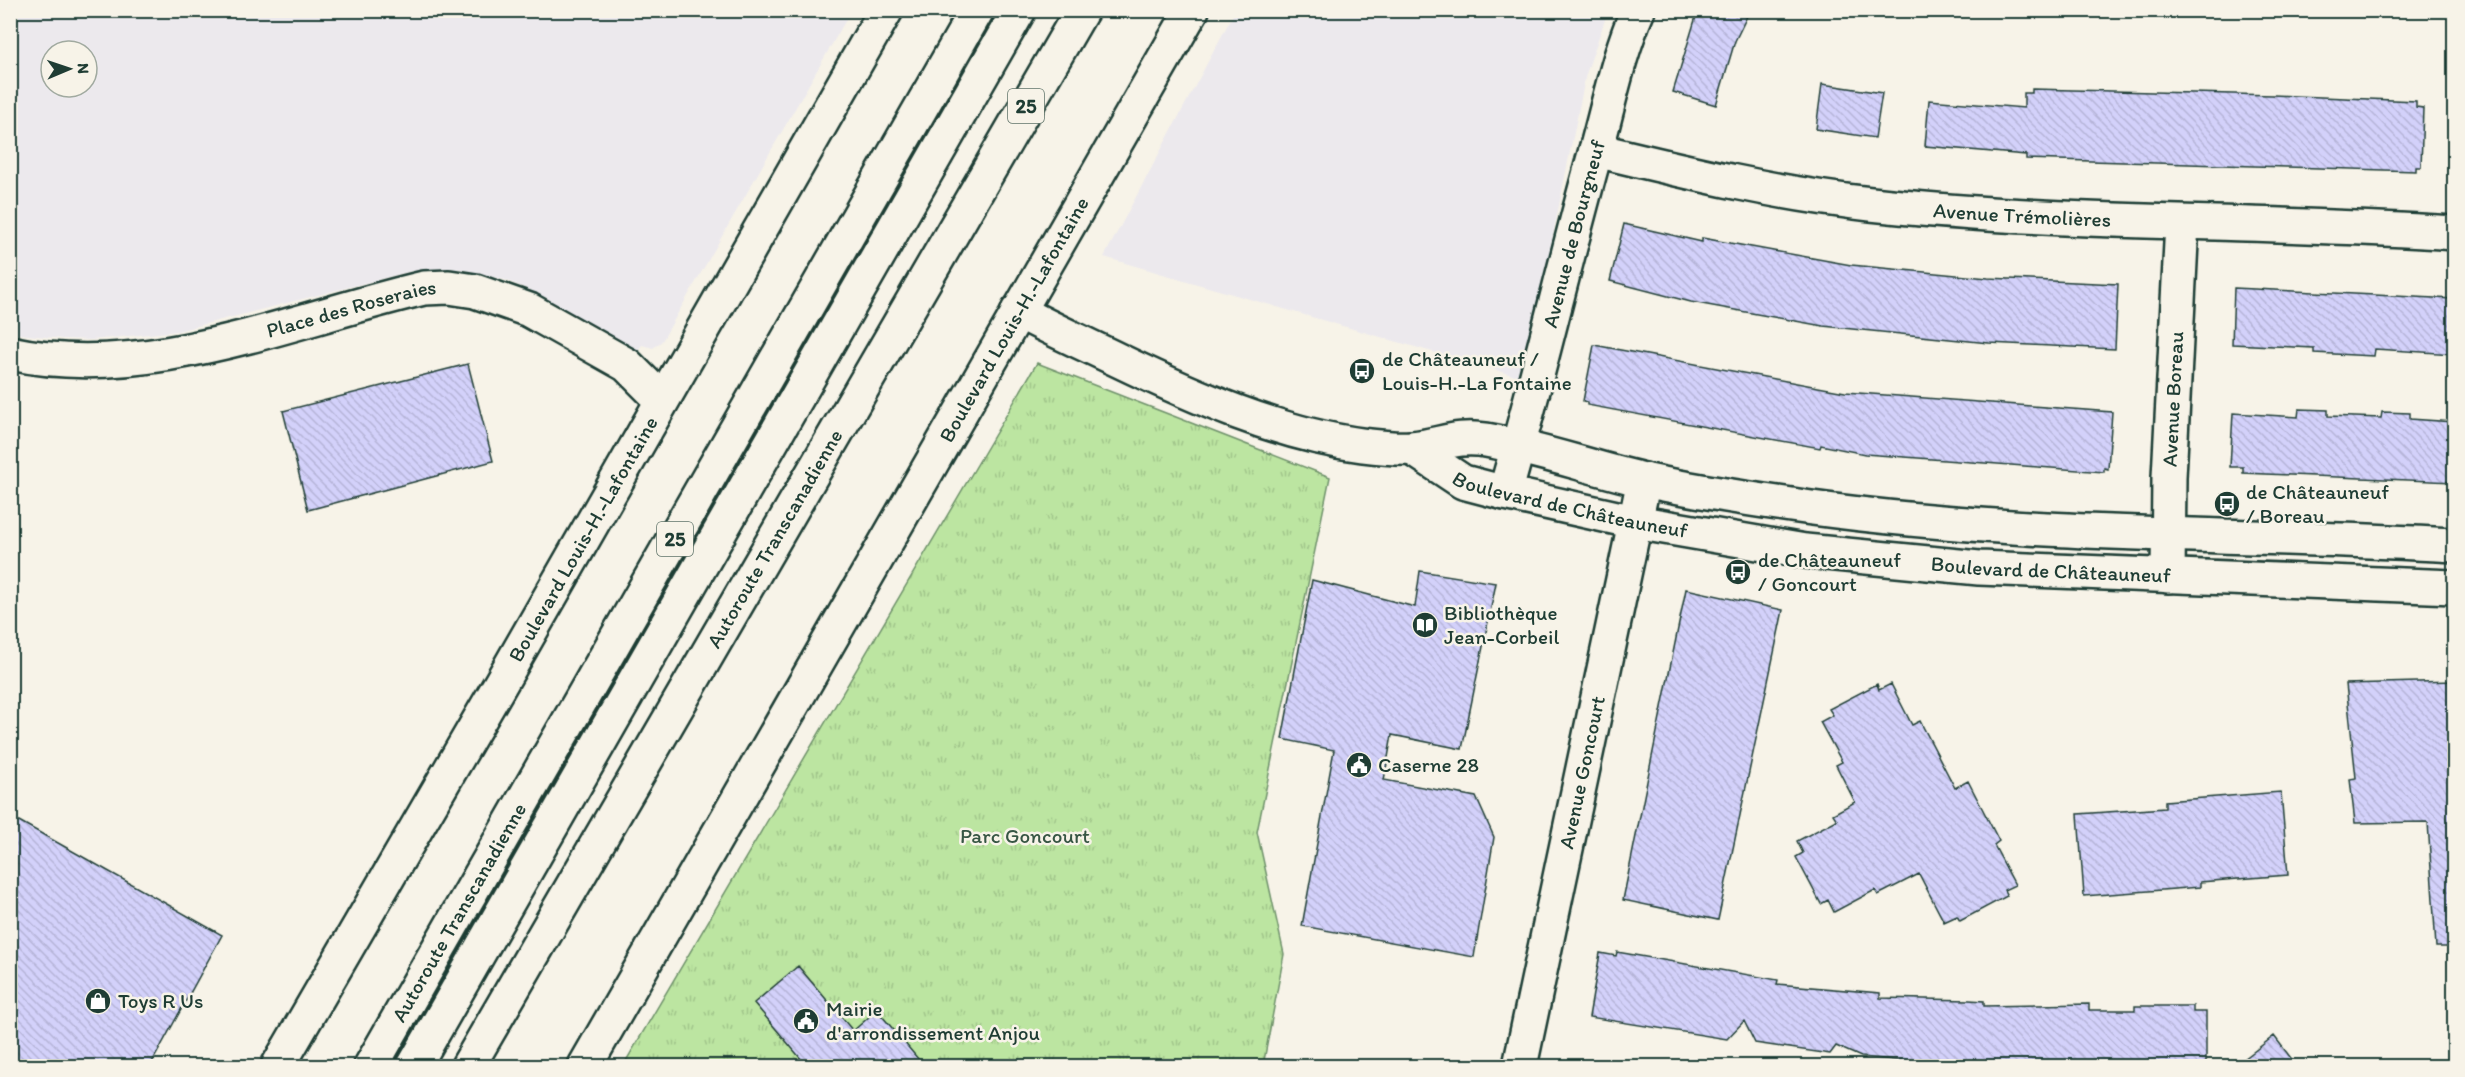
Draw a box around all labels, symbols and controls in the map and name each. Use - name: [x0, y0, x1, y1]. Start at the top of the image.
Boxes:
- north arrow: [39, 39, 99, 99]
- text: N: [74, 63, 93, 74]
- road number: 25: [1008, 89, 1044, 123]
- street label: Avenue de Bourgneuf: [1537, 137, 1610, 330]
- street label: Boulevard Louis-H.-Lafontaine: [933, 192, 1094, 446]
- street label: Avenue Trémolières: [1932, 197, 2112, 232]
- street label: Place des Roseraies: [263, 275, 437, 343]
- street label: Avenue Boreau: [2157, 330, 2188, 467]
- place label: de Châteauneuf / Louis-H.-La Fontaine: [1382, 346, 1572, 395]
- bus stop icon: de Châteauneuf / Louis-H.-La Fontaine: [1347, 356, 1377, 386]
- street label: Boulevard Louis-H.-Lafontaine: [503, 412, 663, 666]
- street label: Autoroute Transcanadienne: [701, 425, 848, 652]
- street label: Boulevard de Châteauneuf: [1448, 465, 1690, 543]
- place label: de Châteauneuf / Boreau: [2246, 479, 2389, 528]
- bus stop icon: de Châteauneuf / Boreau: [2212, 489, 2242, 519]
- road number: 25: [657, 522, 693, 556]
- place label: de Châteauneuf / Goncourt: [1758, 547, 1901, 596]
- street label: Boulevard de Châteauneuf: [1930, 550, 2171, 588]
- bus stop icon: de Châteauneuf / Goncourt: [1723, 557, 1753, 587]
- place label: Bibliothèque Jean-Corbeil: [1444, 600, 1559, 649]
- library icon: Bibliothèque Jean-Corbeil: [1410, 610, 1440, 640]
- street label: Avenue Goncourt: [1553, 694, 1610, 851]
- public building icon: Caserne 28: [1344, 750, 1374, 780]
- place label: Caserne 28: [1378, 752, 1479, 777]
- street label: Autoroute Transcanadienne: [386, 798, 531, 1026]
- park label: Parc Goncourt: [960, 823, 1090, 848]
- shop icon: Toys R Us: [83, 986, 113, 1016]
- place label: Toys R Us: [118, 988, 204, 1013]
- place label: Mairie d'arrondissement Anjou: [826, 996, 1040, 1045]
- public building icon: Mairie d'arrondissement Anjou: [791, 1006, 821, 1036]

